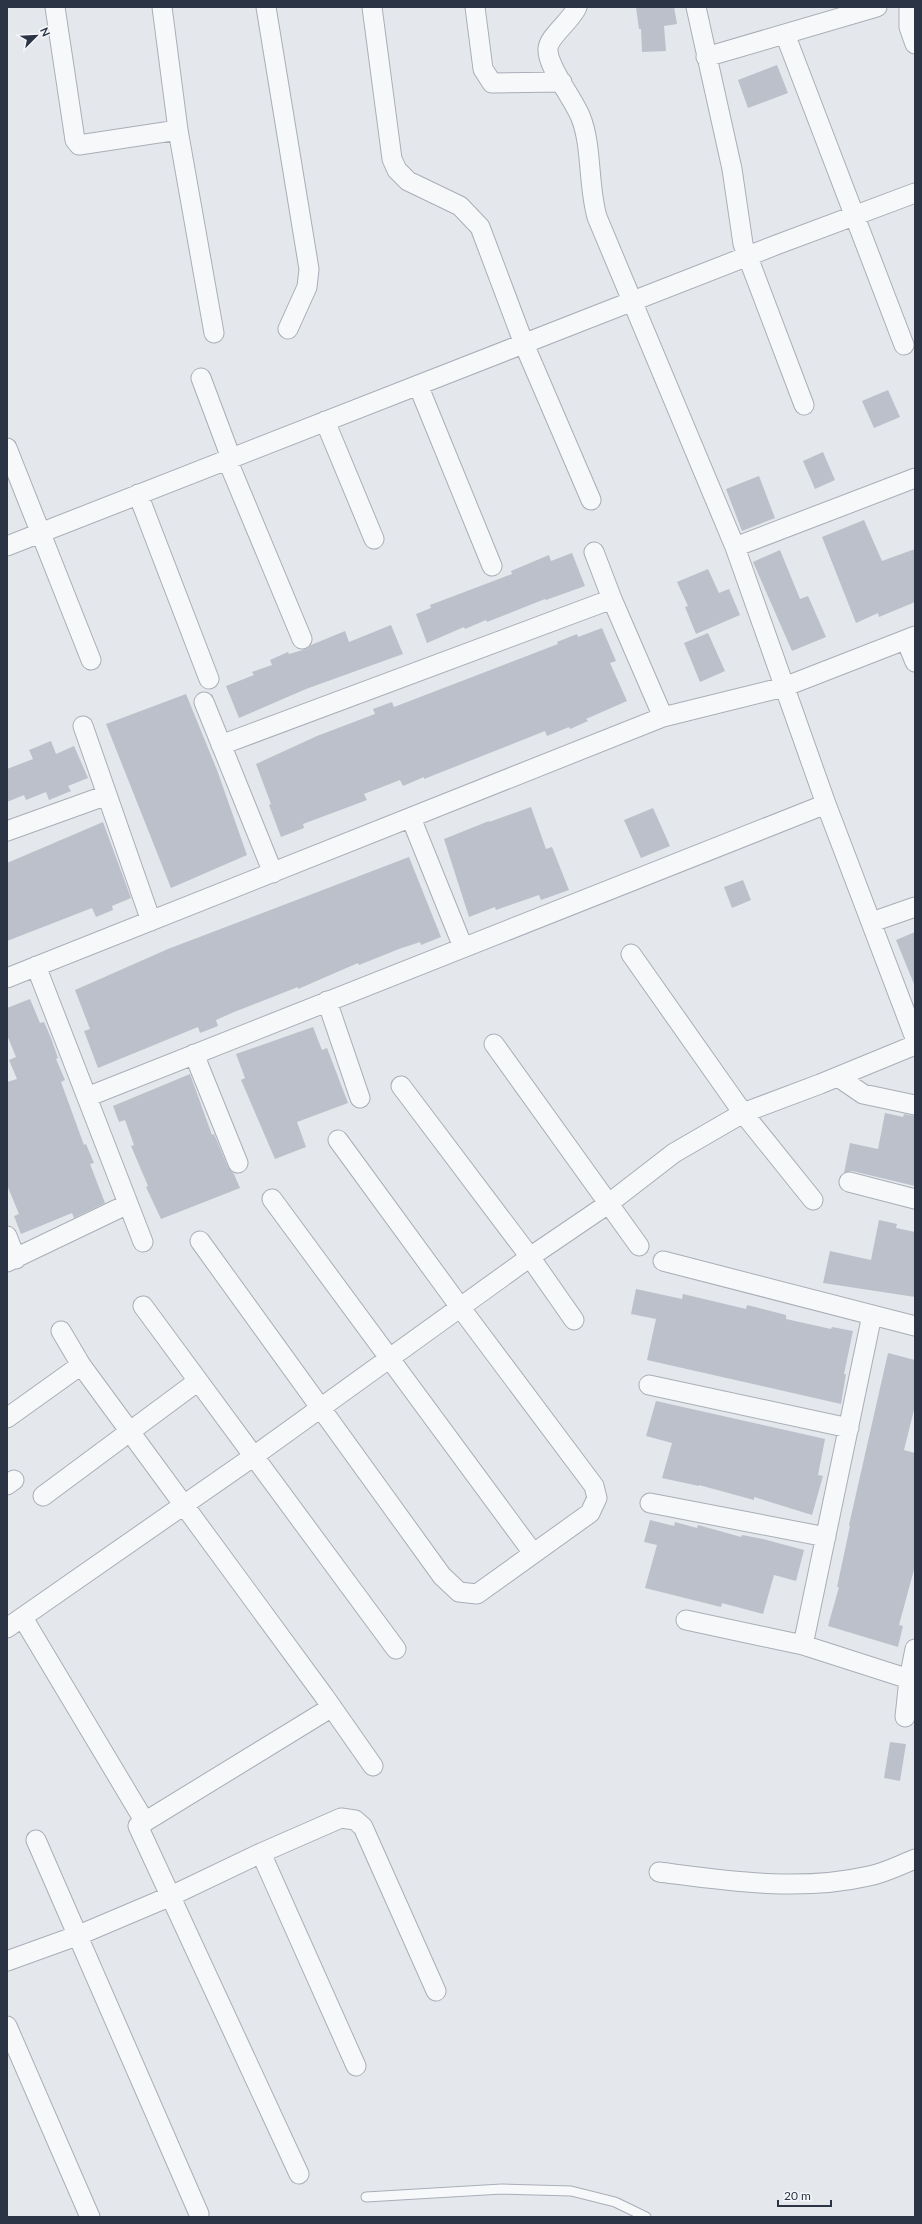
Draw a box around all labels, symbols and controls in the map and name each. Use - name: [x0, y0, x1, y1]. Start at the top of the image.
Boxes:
- north arrow: [16, 16, 56, 56]
- text: N: [38, 25, 53, 38]
- scale bar: [778, 2182, 831, 2208]
- text: 20 m: [784, 2188, 811, 2203]

